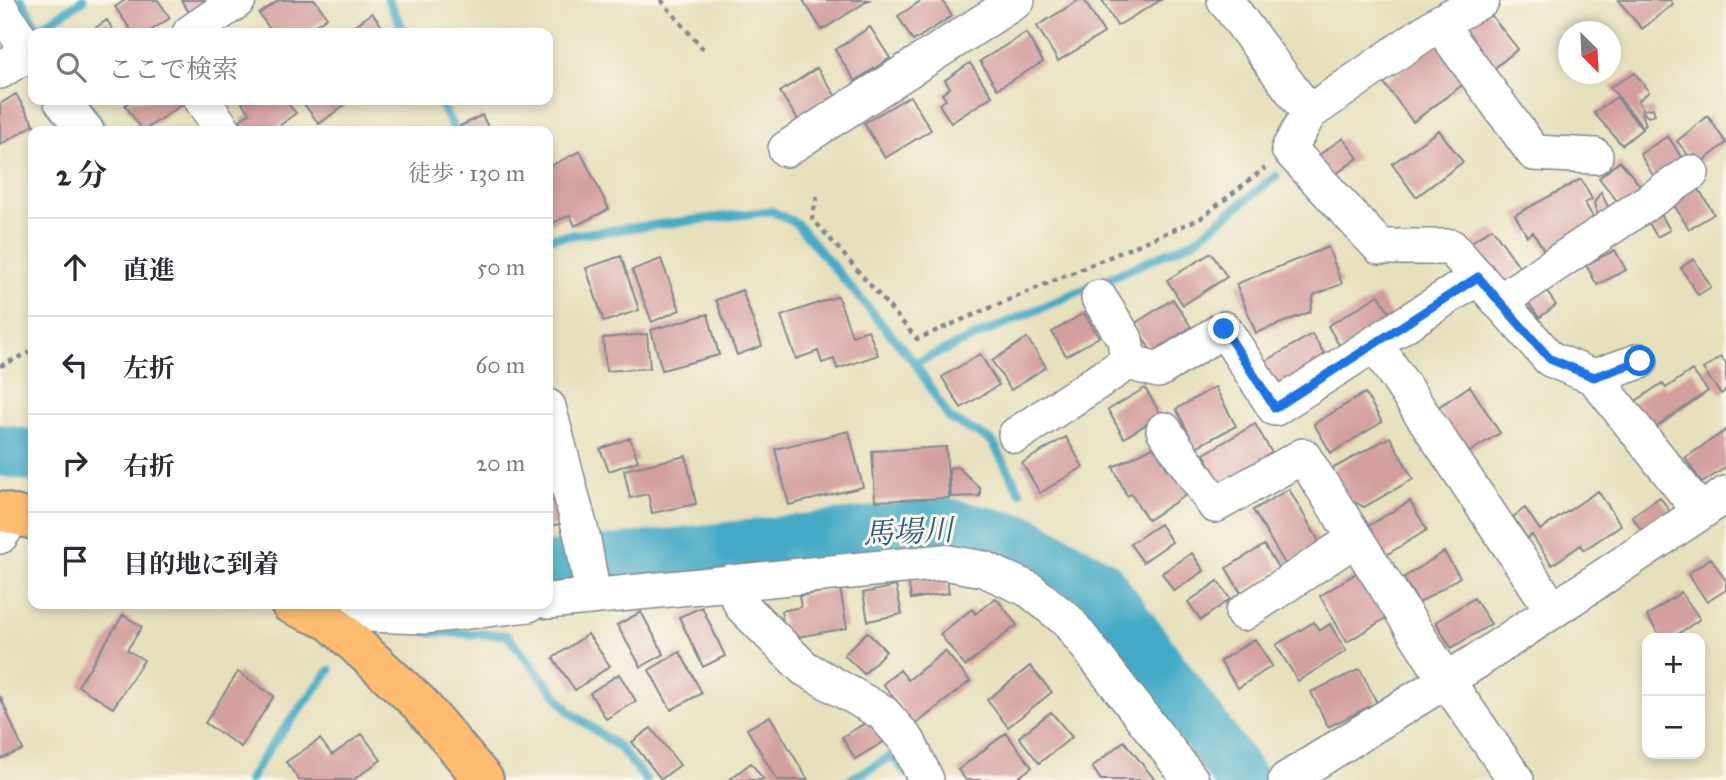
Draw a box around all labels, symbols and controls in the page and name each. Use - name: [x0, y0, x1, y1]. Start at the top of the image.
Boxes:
- north arrow: [1558, 21, 1621, 84]
- search box: [28, 28, 553, 105]
- icon: search: [52, 48, 90, 86]
- text: ここで検索: [108, 53, 238, 85]
- text: 2 分: [56, 157, 107, 193]
- text: 徒歩 · 130 m: [408, 159, 525, 187]
- icon: ahead: [56, 248, 94, 286]
- text: 50 m: [477, 253, 525, 281]
- text: 直進: [123, 254, 175, 286]
- route end: [1208, 313, 1239, 344]
- route start: [1624, 345, 1655, 376]
- icon: left: [56, 346, 94, 384]
- text: 60 m: [476, 351, 525, 379]
- text: 左折: [123, 352, 175, 384]
- icon: right: [56, 444, 94, 482]
- text: 20 m: [476, 449, 525, 477]
- text: 右折: [123, 450, 175, 482]
- water label: 馬場川: [862, 512, 957, 552]
- icon: arrive: [56, 542, 94, 580]
- text: 目的地に到着: [123, 548, 279, 580]
- map controls: [1642, 633, 1705, 759]
- button: +: [1642, 633, 1705, 696]
- button: −: [1642, 696, 1705, 759]

